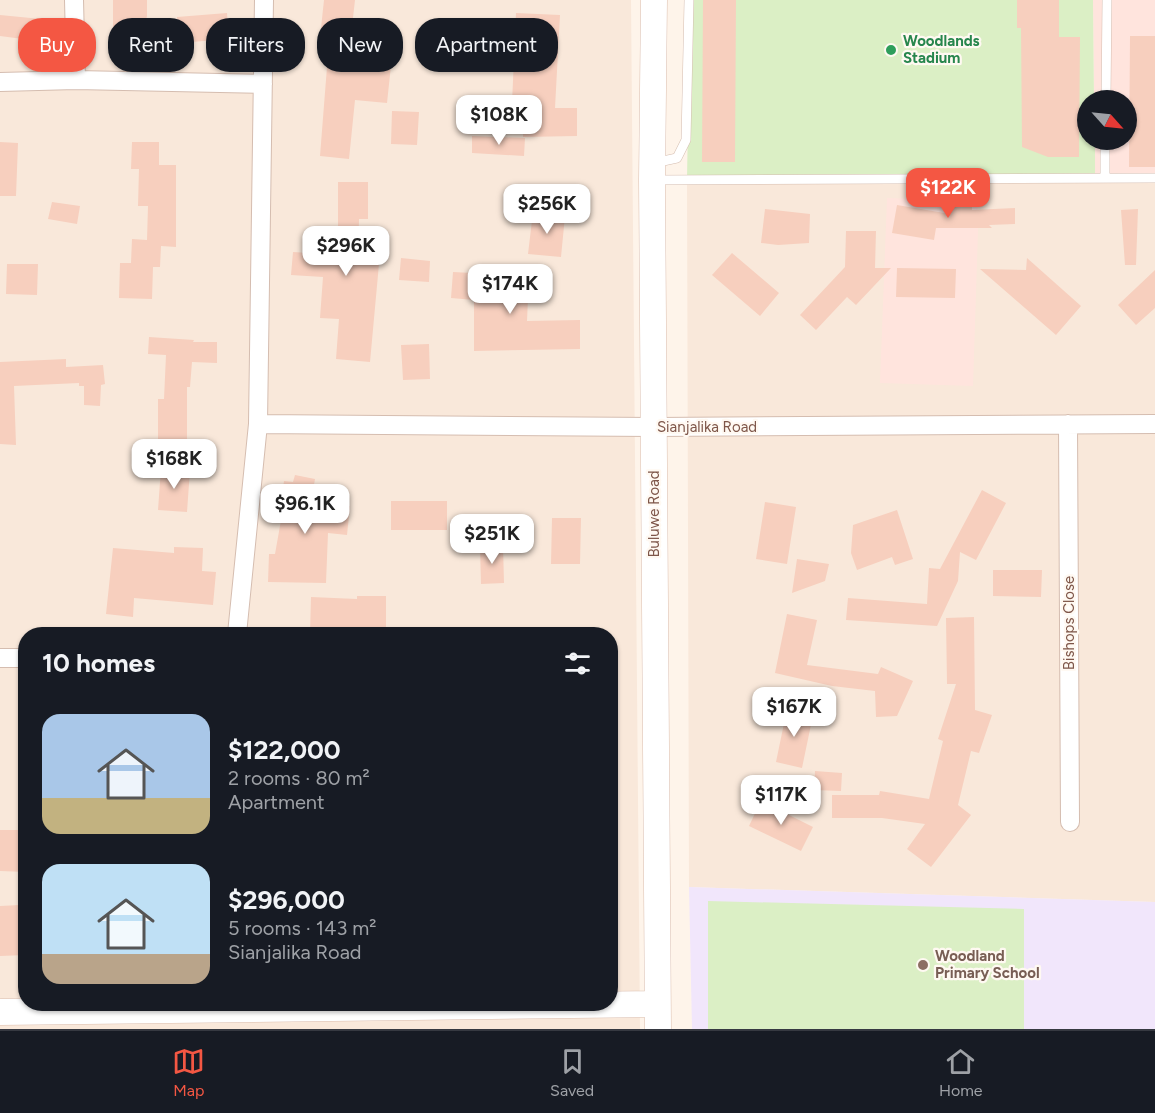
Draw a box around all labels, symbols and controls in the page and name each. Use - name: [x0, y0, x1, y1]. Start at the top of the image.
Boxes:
- chip: Buy: [18, 18, 96, 72]
- chip: Rent: [108, 18, 194, 72]
- chip: Filters: [206, 18, 305, 72]
- chip: New: [317, 18, 403, 72]
- chip: Apartment: [415, 18, 558, 72]
- place label: Woodlands Stadium: [903, 32, 980, 67]
- marker: Woodlands Stadium: [884, 43, 898, 57]
- north arrow: [1077, 90, 1137, 150]
- map controls: [1077, 90, 1137, 150]
- pin: $108K: [457, 95, 541, 146]
- text: $108K: [470, 102, 528, 126]
- pin: $122K: [906, 168, 990, 219]
- text: $122K: [920, 175, 976, 199]
- pin: $256K: [505, 184, 589, 235]
- text: $256K: [517, 191, 577, 215]
- pin: $296K: [304, 226, 388, 277]
- text: $296K: [316, 233, 376, 257]
- pin: $174K: [468, 264, 552, 315]
- text: $174K: [482, 271, 538, 295]
- street label: Sianjalika Road: [657, 418, 757, 436]
- pin: $168K: [132, 439, 216, 490]
- text: $168K: [146, 446, 202, 470]
- street label: Buluwe Road: [645, 470, 663, 558]
- pin: $96.1K: [256, 484, 354, 535]
- text: $96.1K: [275, 491, 336, 515]
- pin: $251K: [450, 514, 534, 565]
- text: $251K: [464, 521, 520, 545]
- street label: Bishops Close: [1060, 576, 1078, 670]
- text: 10 homes: [42, 647, 155, 679]
- icon: filters: [561, 647, 594, 680]
- pin: $167K: [752, 687, 836, 738]
- text: $167K: [766, 694, 822, 718]
- text: $122,000: [228, 734, 341, 766]
- icon: home: [90, 738, 162, 810]
- text: 2 rooms · 80 m²: [228, 766, 370, 790]
- pin: $117K: [739, 775, 823, 826]
- text: $117K: [755, 782, 807, 806]
- text: Apartment: [228, 790, 325, 814]
- text: $296,000: [228, 884, 345, 916]
- icon: home: [90, 888, 162, 960]
- text: 5 rooms · 143 m²: [228, 916, 376, 940]
- text: Sianjalika Road: [228, 940, 362, 964]
- place label: Woodland Primary School: [935, 947, 1040, 982]
- marker: Woodland Primary School: [916, 958, 930, 972]
- tab: Map: [172, 1045, 205, 1100]
- tab: Saved: [550, 1045, 594, 1100]
- tab: Home: [939, 1045, 983, 1100]

